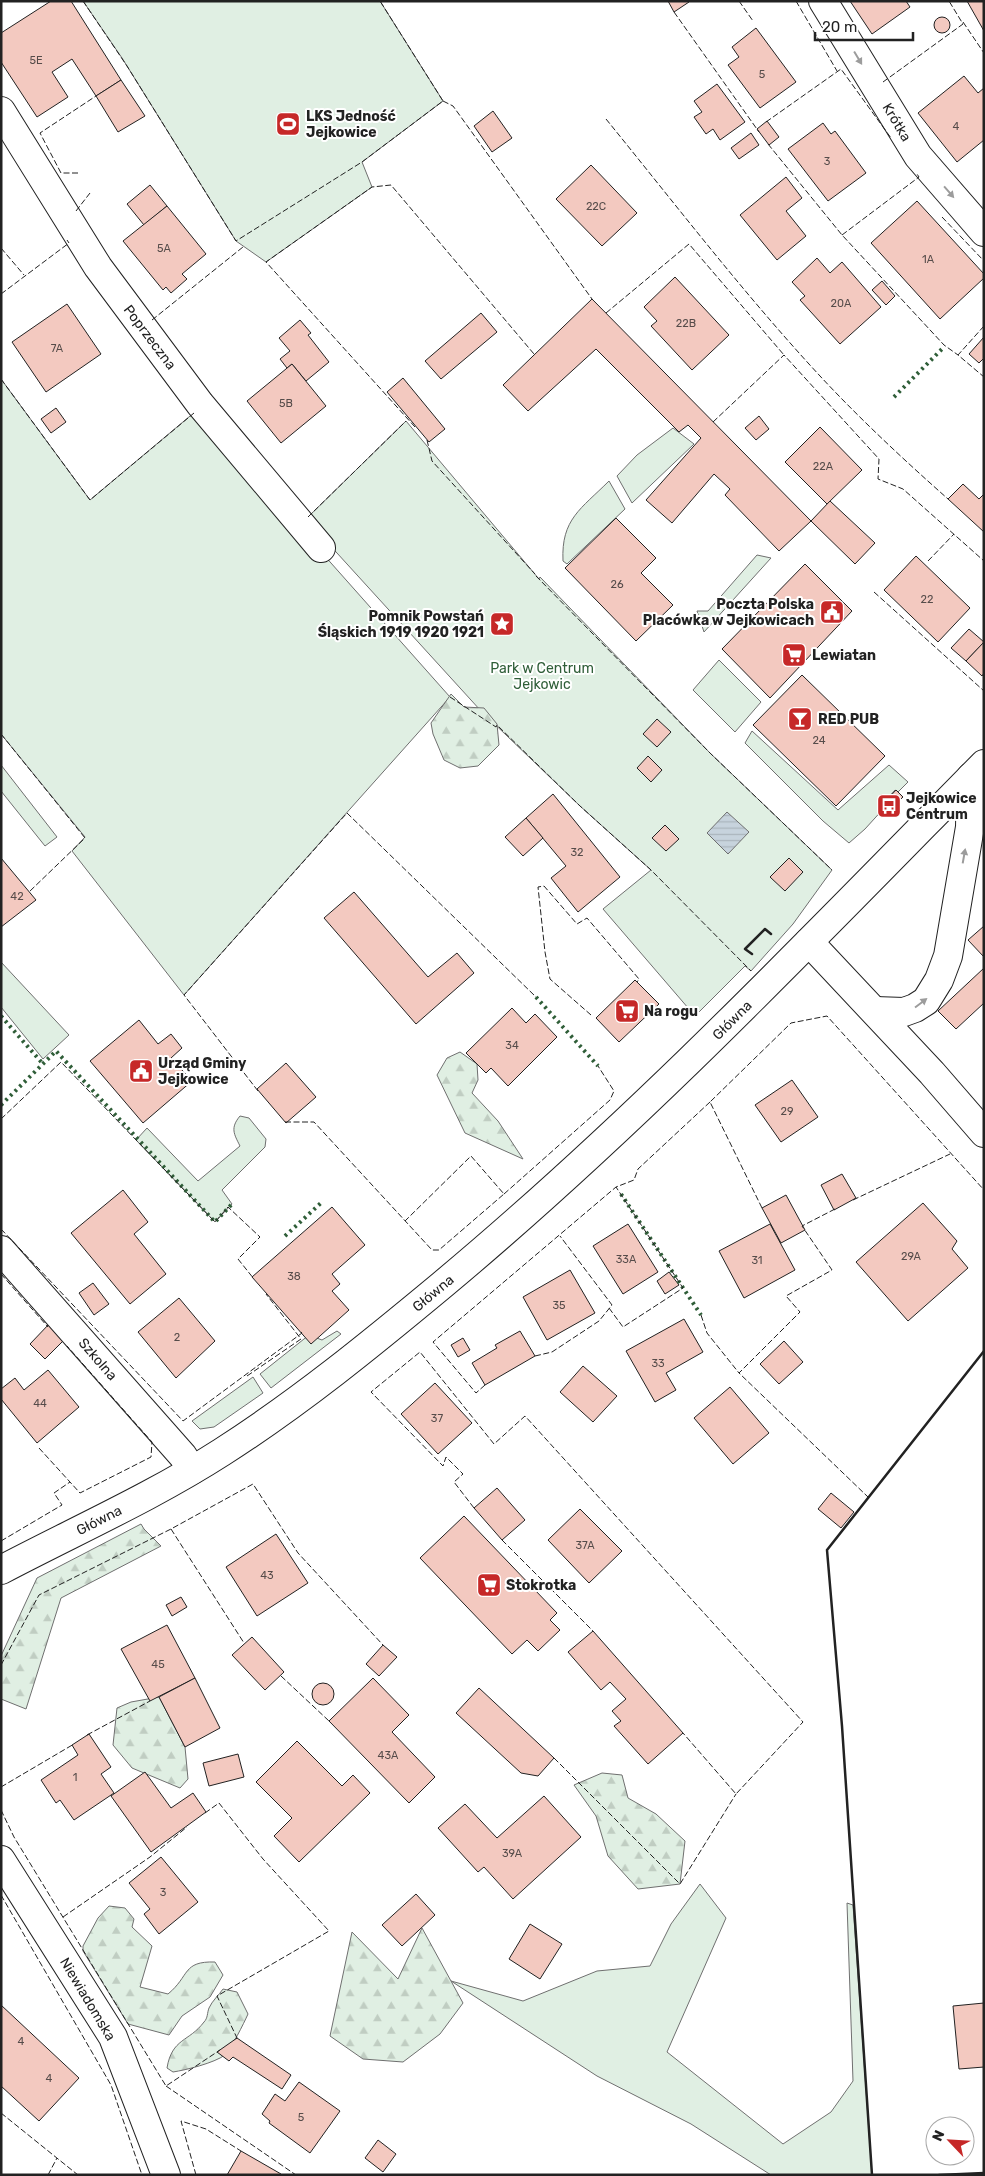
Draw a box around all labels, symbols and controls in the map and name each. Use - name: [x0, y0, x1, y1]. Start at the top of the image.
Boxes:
- scale bar: [815, 10, 912, 42]
- text: 20 m: [822, 18, 857, 36]
- one-way arrow: [853, 51, 862, 64]
- house number: 5E: [29, 54, 43, 67]
- house number: 5: [759, 68, 766, 81]
- street label: Krótka: [879, 100, 915, 145]
- place label: LKS Jedność Jejkowice: [306, 108, 396, 141]
- sports icon: LKS Jedność Jejkowice: [275, 111, 301, 137]
- house number: 4: [953, 120, 960, 133]
- house number: 3: [824, 155, 831, 168]
- one-way arrow: [943, 185, 954, 198]
- house number: 22C: [586, 200, 606, 213]
- house number: 5A: [157, 242, 172, 255]
- house number: 1A: [922, 253, 935, 266]
- house number: 20A: [831, 297, 852, 310]
- street label: Poprzeczna: [120, 302, 179, 373]
- house number: 22B: [676, 317, 696, 330]
- house number: 7A: [51, 342, 64, 355]
- house number: 5B: [279, 397, 293, 410]
- house number: 22A: [813, 460, 834, 473]
- house number: 26: [610, 578, 624, 591]
- house number: 22: [921, 593, 933, 606]
- place label: Poczta Polska Placówka w Jejkowicach: [643, 596, 814, 629]
- public building icon: Poczta Polska Placówka w Jejkowicach: [819, 599, 845, 625]
- place label: Pomnik Powstań Śląskich 1919 1920 1921: [318, 608, 484, 641]
- place icon: Pomnik Powstań Śląskich 1919 1920 1921: [489, 611, 515, 637]
- supermarket icon: Lewiatan: [781, 642, 807, 668]
- place label: Lewiatan: [812, 647, 876, 664]
- park label: Park w Centrum Jejkowic: [490, 660, 594, 693]
- bar icon: RED PUB: [787, 706, 813, 732]
- place label: RED PUB: [818, 711, 879, 728]
- house number: 24: [812, 734, 826, 747]
- place label: Jejkowice Centrum: [906, 790, 976, 823]
- bus stop icon: Jejkowice Centrum: [876, 793, 902, 819]
- house number: 32: [570, 846, 584, 859]
- one-way arrow: [961, 847, 969, 863]
- house number: 42: [10, 890, 24, 903]
- street label: Główna: [709, 997, 756, 1044]
- supermarket icon: Na rogu: [614, 998, 640, 1024]
- one-way arrow: [914, 998, 928, 1008]
- place label: Na rogu: [644, 1003, 698, 1020]
- house number: 34: [505, 1039, 519, 1052]
- place label: Urząd Gminy Jejkowice: [158, 1055, 247, 1088]
- public building icon: Urząd Gminy Jejkowice: [128, 1058, 154, 1084]
- house number: 29: [781, 1105, 793, 1118]
- house number: 29A: [901, 1250, 922, 1263]
- house number: 33A: [616, 1253, 637, 1266]
- house number: 31: [751, 1254, 763, 1267]
- house number: 38: [287, 1270, 301, 1283]
- street label: Główna: [409, 1271, 457, 1316]
- house number: 35: [552, 1299, 566, 1312]
- house number: 2: [174, 1331, 180, 1344]
- street label: Szkolna: [75, 1335, 121, 1384]
- house number: 33: [651, 1357, 665, 1370]
- house number: 44: [33, 1397, 47, 1410]
- house number: 37: [431, 1412, 443, 1425]
- street label: Główna: [74, 1502, 125, 1539]
- house number: 37A: [575, 1539, 595, 1552]
- house number: 43: [260, 1569, 274, 1582]
- supermarket icon: Stokrotka: [476, 1572, 502, 1598]
- place label: Stokrotka: [506, 1577, 576, 1594]
- house number: 45: [151, 1658, 165, 1671]
- house number: 43A: [378, 1749, 399, 1762]
- house number: 1: [73, 1771, 77, 1784]
- house number: 39A: [502, 1847, 523, 1860]
- house number: 3: [160, 1886, 167, 1899]
- street label: Niewiadomska: [56, 1955, 119, 2044]
- house number: 4: [18, 2035, 25, 2048]
- house number: 4: [46, 2072, 53, 2085]
- house number: 5: [298, 2111, 305, 2124]
- north arrow: [925, 2116, 975, 2166]
- text: N: [929, 2128, 949, 2144]

